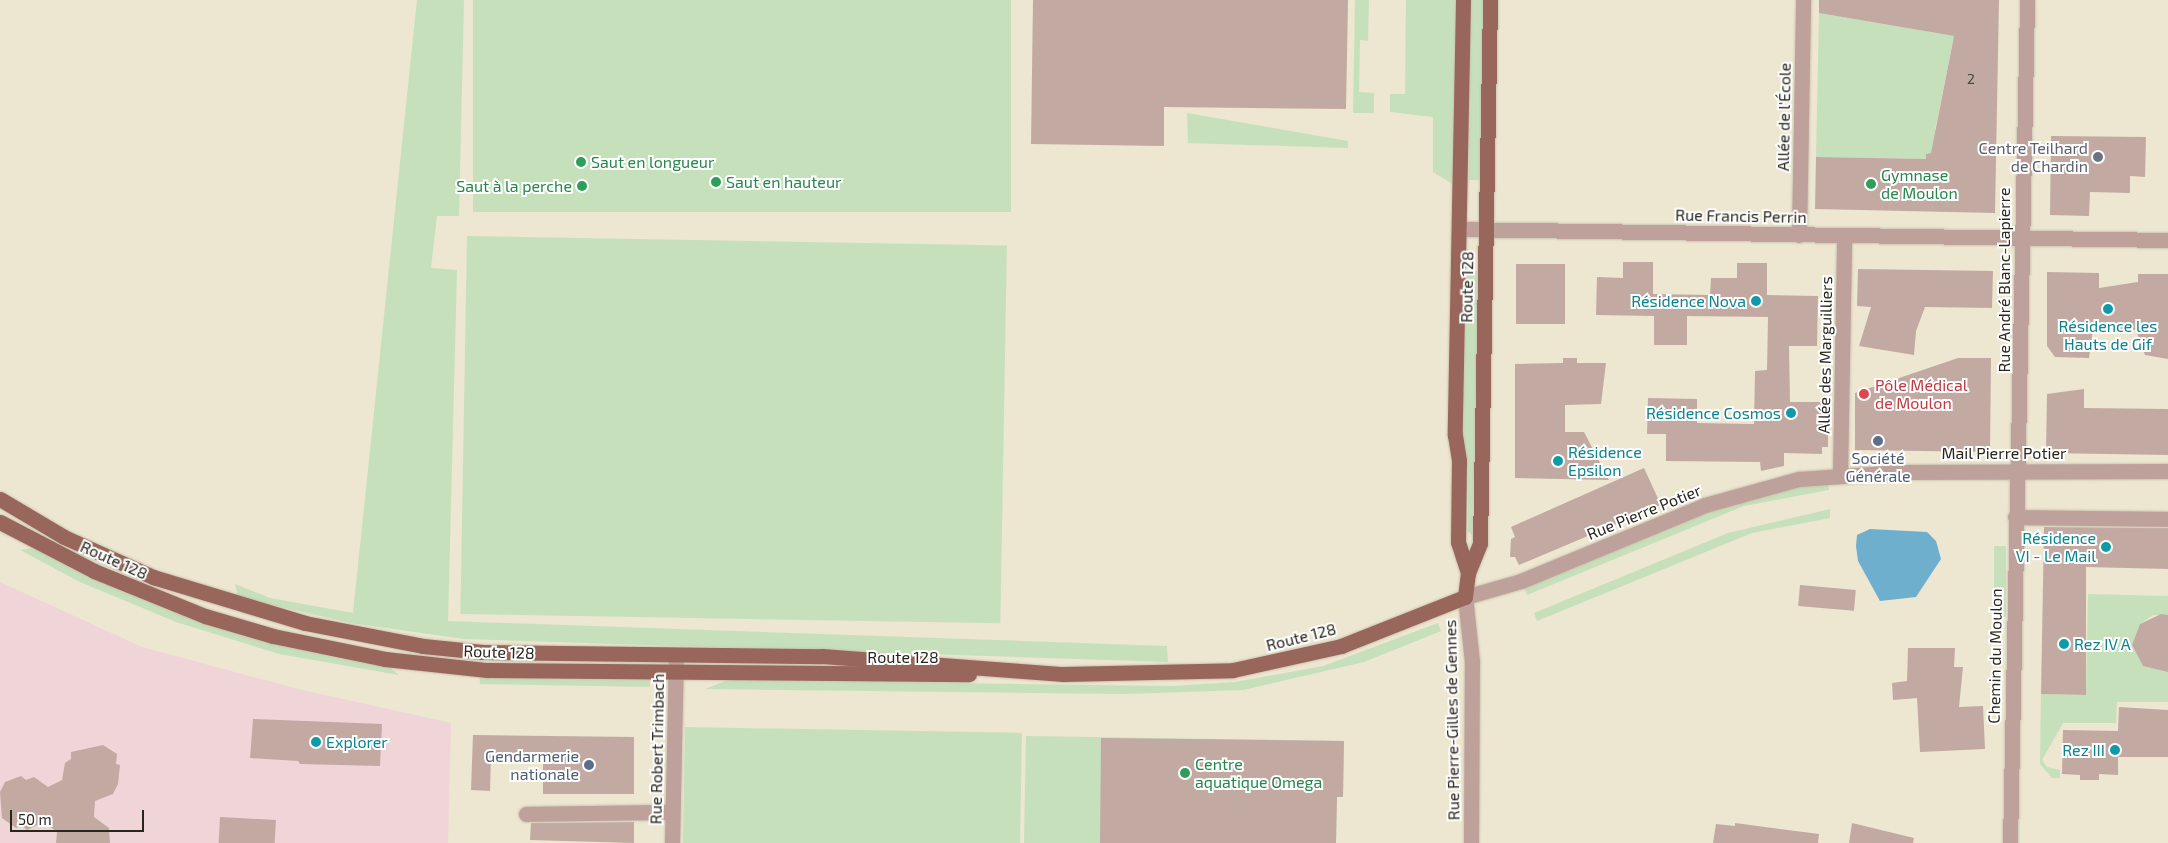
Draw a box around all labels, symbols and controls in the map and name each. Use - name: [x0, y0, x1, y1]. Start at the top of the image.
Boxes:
- street label: Allée de l'École: [1773, 63, 1795, 171]
- house number: 2: [1967, 71, 1975, 87]
- place label: Centre Teilhard de Chardin: [1978, 138, 2088, 176]
- marker: Centre Teilhard de Chardin: [2092, 151, 2104, 163]
- place label: Saut en longueur: [591, 152, 714, 172]
- marker: Saut en longueur: [575, 156, 587, 168]
- place label: Gymnase de Moulon: [1881, 165, 1958, 203]
- place label: Saut en hauteur: [726, 172, 841, 192]
- place label: Saut à la perche: [456, 176, 572, 196]
- marker: Saut en hauteur: [710, 176, 722, 188]
- marker: Gymnase de Moulon: [1865, 178, 1877, 190]
- marker: Saut à la perche: [576, 180, 588, 192]
- street label: Rue André Blanc-Lapierre: [1994, 187, 2014, 373]
- street label: Rue Francis Perrin: [1675, 205, 1807, 227]
- street label: Route 128: [1457, 251, 1477, 323]
- street label: Allée des Marguilliers: [1814, 276, 1836, 434]
- place label: Résidence Nova: [1631, 291, 1746, 311]
- marker: Résidence Nova: [1750, 295, 1762, 307]
- marker: Résidence les Hauts de Gif: [2102, 303, 2114, 315]
- place label: Résidence les Hauts de Gif: [2059, 316, 2157, 354]
- place label: Pôle Médical de Moulon: [1875, 375, 1967, 413]
- marker: Pôle Médical de Moulon: [1857, 387, 1871, 401]
- place label: Résidence Cosmos: [1646, 403, 1781, 423]
- marker: Résidence Cosmos: [1785, 407, 1797, 419]
- marker: Société Générale: [1872, 435, 1884, 447]
- place label: Résidence Epsilon: [1568, 442, 1642, 480]
- street label: Mail Pierre Potier: [1941, 443, 2067, 463]
- place label: Société Générale: [1845, 448, 1911, 486]
- marker: Résidence Epsilon: [1552, 455, 1564, 467]
- street label: Rue Pierre Potier: [1584, 480, 1704, 544]
- place label: Résidence VI - Le Mail: [2016, 528, 2096, 566]
- street label: Route 128: [78, 537, 150, 583]
- marker: Résidence VI - Le Mail: [2100, 541, 2112, 553]
- street label: Chemin du Moulon: [1984, 588, 2006, 724]
- street label: Route 128: [1264, 619, 1338, 655]
- street label: Rue Pierre-Gilles de Gennes: [1441, 620, 1463, 820]
- place label: Rez IV A: [2074, 634, 2132, 654]
- marker: Rez IV A: [2058, 638, 2070, 650]
- street label: Route 128: [463, 641, 535, 663]
- street label: Route 128: [867, 647, 939, 667]
- street label: Rue Robert Trimbach: [646, 673, 668, 825]
- place label: Explorer: [326, 732, 388, 752]
- marker: Explorer: [310, 736, 322, 748]
- place label: Rez III: [2062, 740, 2105, 760]
- marker: Rez III: [2109, 744, 2121, 756]
- place label: Gendarmerie nationale: [485, 746, 579, 784]
- place label: Centre aquatique Omega: [1195, 754, 1322, 792]
- marker: Gendarmerie nationale: [583, 759, 595, 771]
- marker: Centre aquatique Omega: [1179, 767, 1191, 779]
- scale bar: [12, 800, 146, 832]
- text: 50 m: [18, 810, 52, 828]

